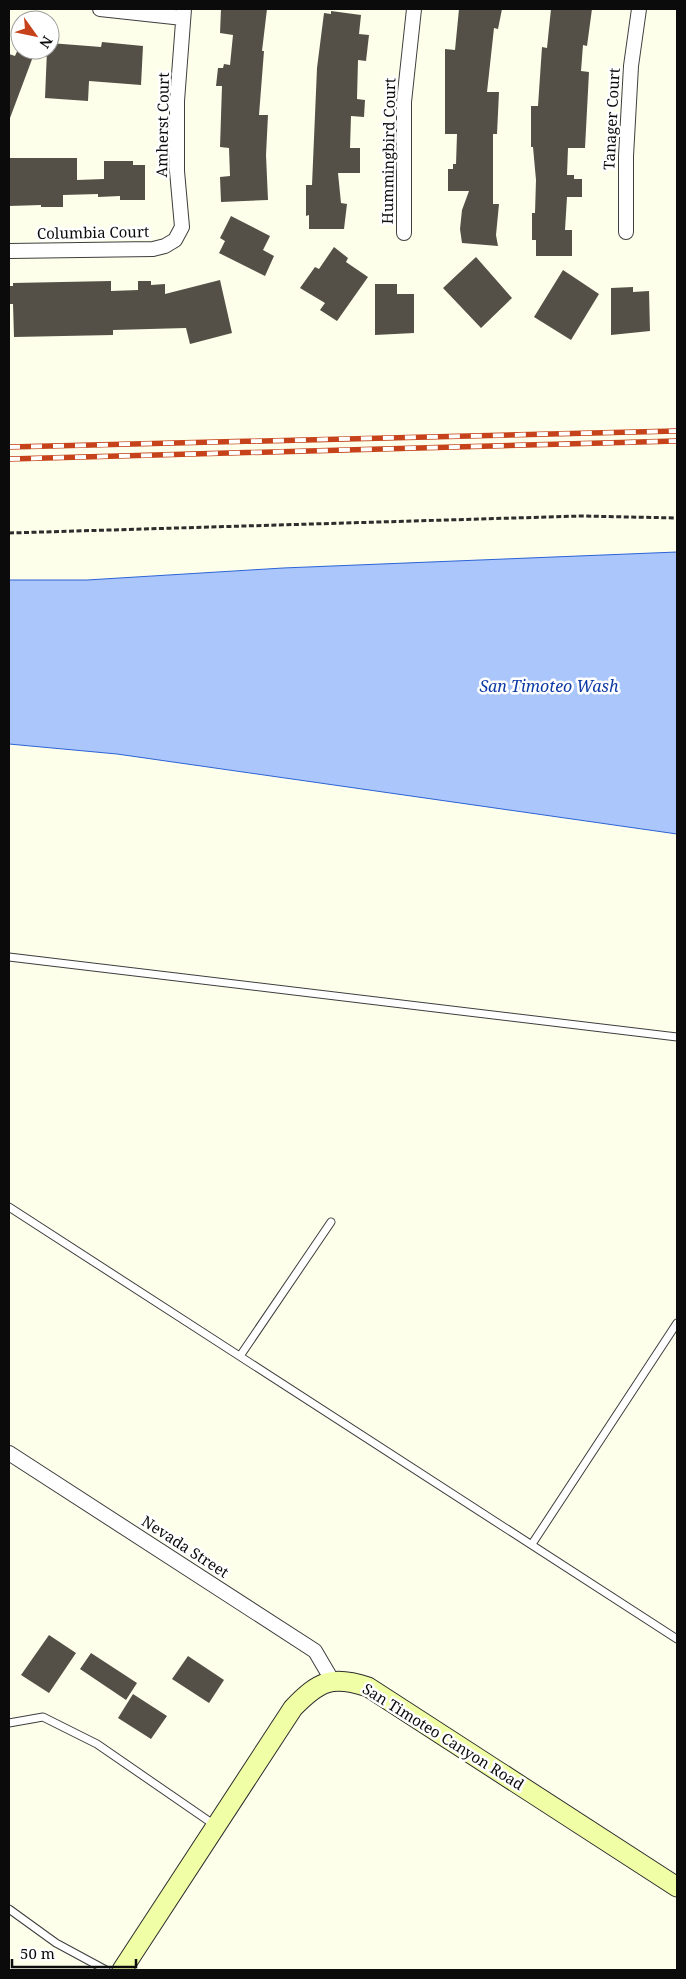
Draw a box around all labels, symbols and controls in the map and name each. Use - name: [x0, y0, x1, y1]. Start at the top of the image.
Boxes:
- north arrow: [10, 10, 60, 60]
- text: N: [35, 33, 57, 52]
- street label: Tanager Court: [598, 67, 624, 170]
- street label: Amherst Court: [151, 72, 173, 178]
- street label: Hummingbird Court: [377, 78, 399, 224]
- street label: Columbia Court: [37, 221, 149, 243]
- water label: San Timoteo Wash: [479, 675, 619, 697]
- street label: Nevada Street: [138, 1511, 233, 1582]
- street label: San Timoteo Canyon Road: [359, 1678, 528, 1794]
- scale bar: [12, 1936, 136, 1968]
- text: 50 m: [20, 1943, 55, 1963]

